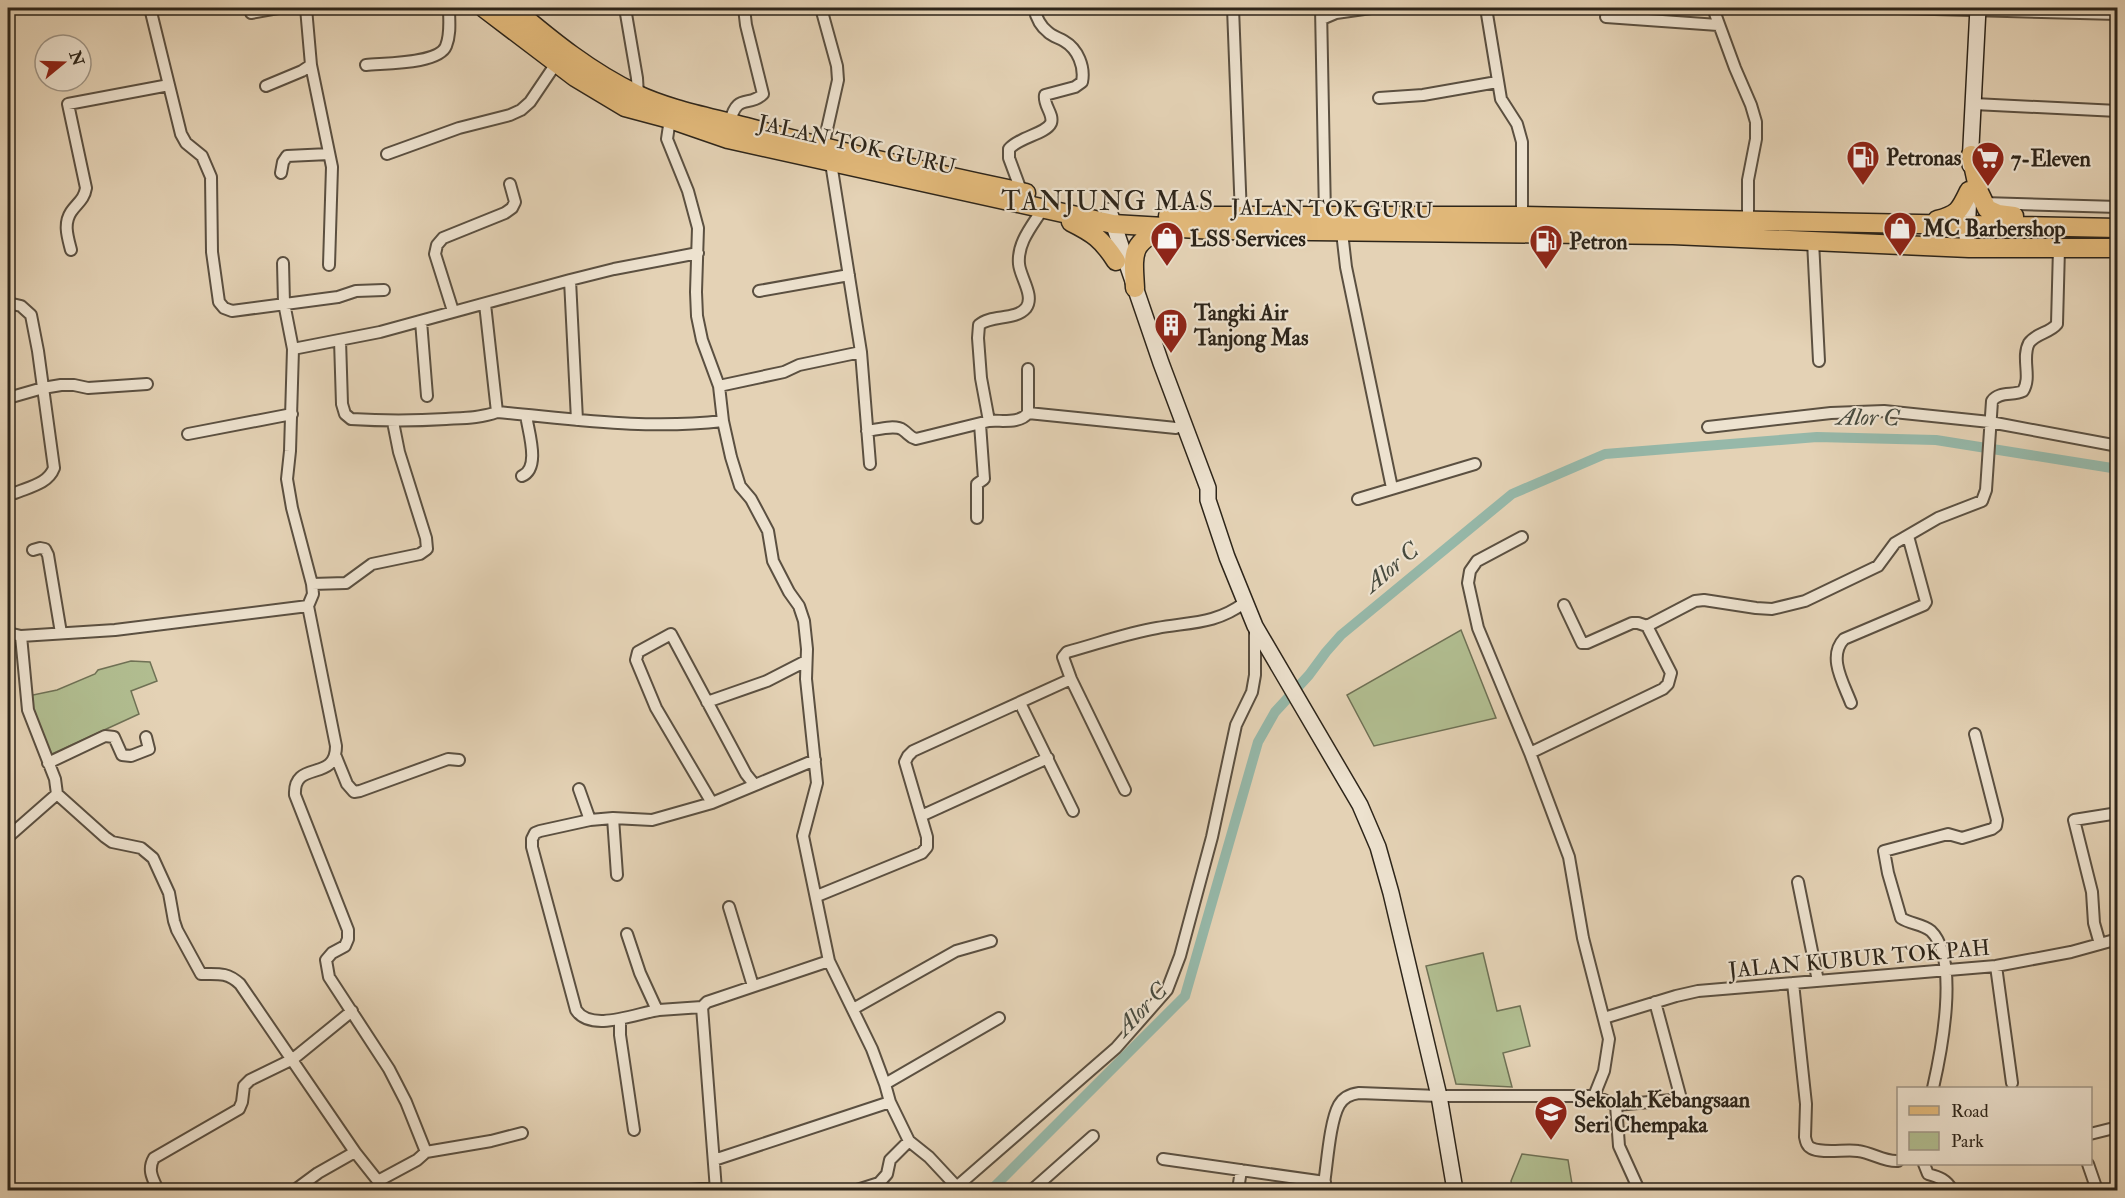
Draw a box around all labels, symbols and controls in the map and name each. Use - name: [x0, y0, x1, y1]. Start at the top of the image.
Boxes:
- north arrow: [33, 33, 93, 93]
- text: N: [64, 47, 88, 69]
- street label: JALAN TOK GURU: [754, 108, 959, 181]
- fuel station icon: Petronas: [1845, 139, 1881, 186]
- supermarket icon: 7-Eleven: [1970, 140, 2006, 187]
- place label: Petronas: [1886, 144, 1962, 172]
- place label: 7-Eleven: [2011, 145, 2091, 173]
- district label: TANJUNG MAS: [1001, 186, 1215, 218]
- street label: JALAN TOK GURU: [1230, 193, 1434, 225]
- shop icon: MC Barbershop: [1882, 210, 1918, 257]
- place label: MC Barbershop: [1922, 215, 2065, 244]
- shop icon: LSS Services: [1149, 220, 1185, 267]
- fuel station icon: Petron: [1528, 223, 1564, 270]
- place label: LSS Services: [1190, 225, 1306, 253]
- place label: Petron: [1569, 228, 1628, 256]
- place label: Tangki Air Tanjong Mas: [1193, 299, 1309, 353]
- building icon: Tangki Air Tanjong Mas: [1153, 307, 1189, 354]
- water label: Alor C: [1833, 401, 1901, 434]
- water label: Alor C: [1355, 534, 1427, 601]
- street label: JALAN KUBUR TOK PAH: [1726, 934, 1991, 984]
- water label: Alor C: [1106, 975, 1176, 1045]
- place label: Sekolah Kebangsaan Seri Chempaka: [1574, 1086, 1751, 1140]
- legend: [1897, 1087, 2092, 1165]
- school or university icon: Sekolah Kebangsaan Seri Chempaka: [1533, 1094, 1569, 1141]
- text: Road: [1951, 1100, 1989, 1123]
- text: Park: [1951, 1130, 1984, 1153]

